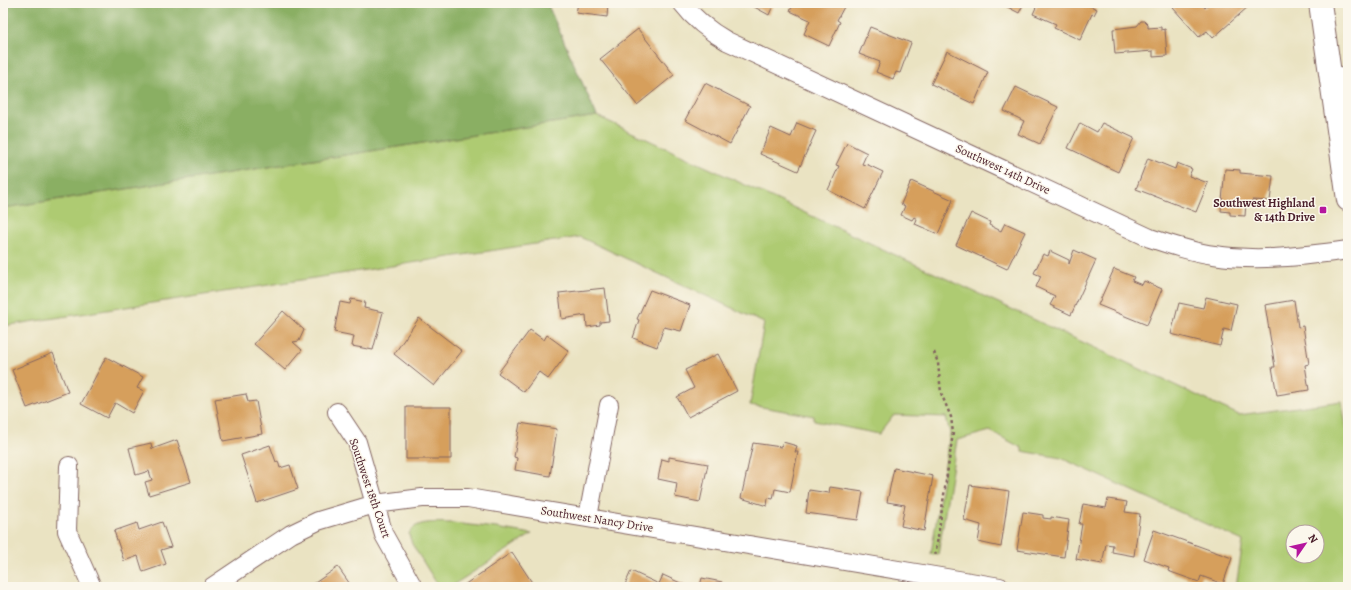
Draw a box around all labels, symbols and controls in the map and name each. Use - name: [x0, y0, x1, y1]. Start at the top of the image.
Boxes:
- street label: Southwest 14th Drive: [953, 140, 1053, 198]
- place label: Southwest Highland & 14th Drive: [1213, 195, 1316, 225]
- marker: Southwest Highland & 14th Drive: [1318, 205, 1328, 215]
- street label: Southwest 18th Court: [345, 436, 395, 540]
- street label: Southwest Nancy Drive: [540, 502, 654, 536]
- north arrow: [1285, 524, 1325, 564]
- text: N: [1304, 531, 1321, 546]

